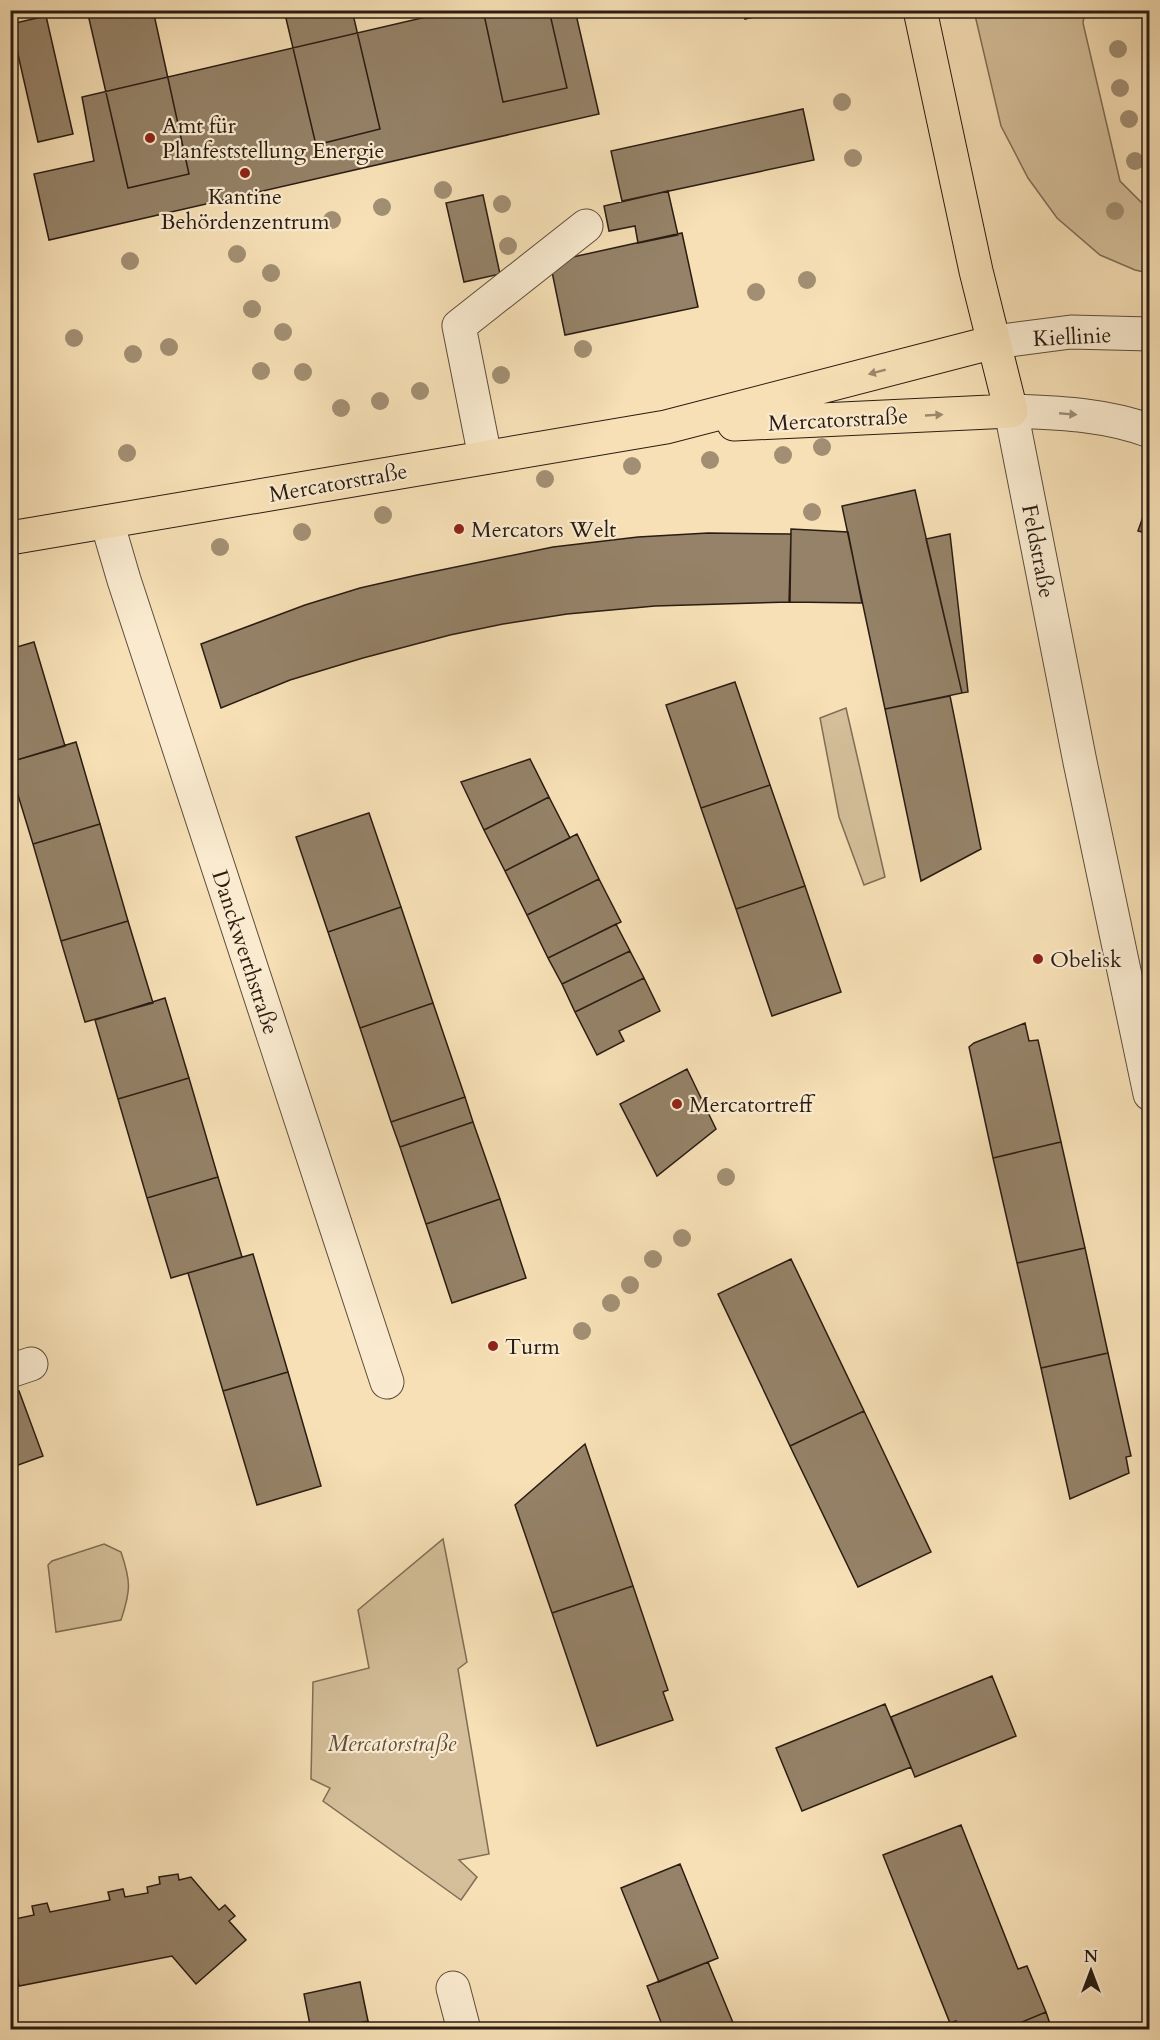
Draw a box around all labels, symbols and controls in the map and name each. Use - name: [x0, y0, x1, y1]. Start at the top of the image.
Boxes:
- place label: Amt für Planfeststellung Energie: [162, 111, 385, 166]
- marker: Amt für Planfeststellung Energie: [143, 131, 157, 145]
- marker: Kantine Behördenzentrum: [238, 166, 252, 180]
- place label: Kantine Behördenzentrum: [160, 182, 330, 237]
- street label: Kiellinie: [1032, 320, 1112, 354]
- one-way arrow: [868, 368, 886, 378]
- street label: Mercatorstraße: [767, 401, 909, 439]
- one-way arrow: [1059, 409, 1078, 419]
- one-way arrow: [924, 410, 943, 419]
- street label: Mercatorstraße: [267, 456, 410, 510]
- street label: Feldstraße: [1014, 502, 1062, 601]
- place label: Mercators Welt: [471, 515, 616, 545]
- marker: Mercators Welt: [452, 522, 466, 536]
- street label: Danckwerthstraße: [204, 866, 286, 1038]
- place label: Obelisk: [1050, 945, 1122, 975]
- marker: Obelisk: [1031, 952, 1045, 966]
- place label: Mercatortreff: [689, 1090, 816, 1120]
- marker: Mercatortreff: [670, 1097, 684, 1111]
- place label: Turm: [505, 1332, 560, 1362]
- marker: Turm: [486, 1339, 500, 1353]
- park label: Mercatorstraße: [328, 1729, 457, 1759]
- north arrow: [1061, 1941, 1121, 2001]
- text: N: [1084, 1946, 1098, 1968]

